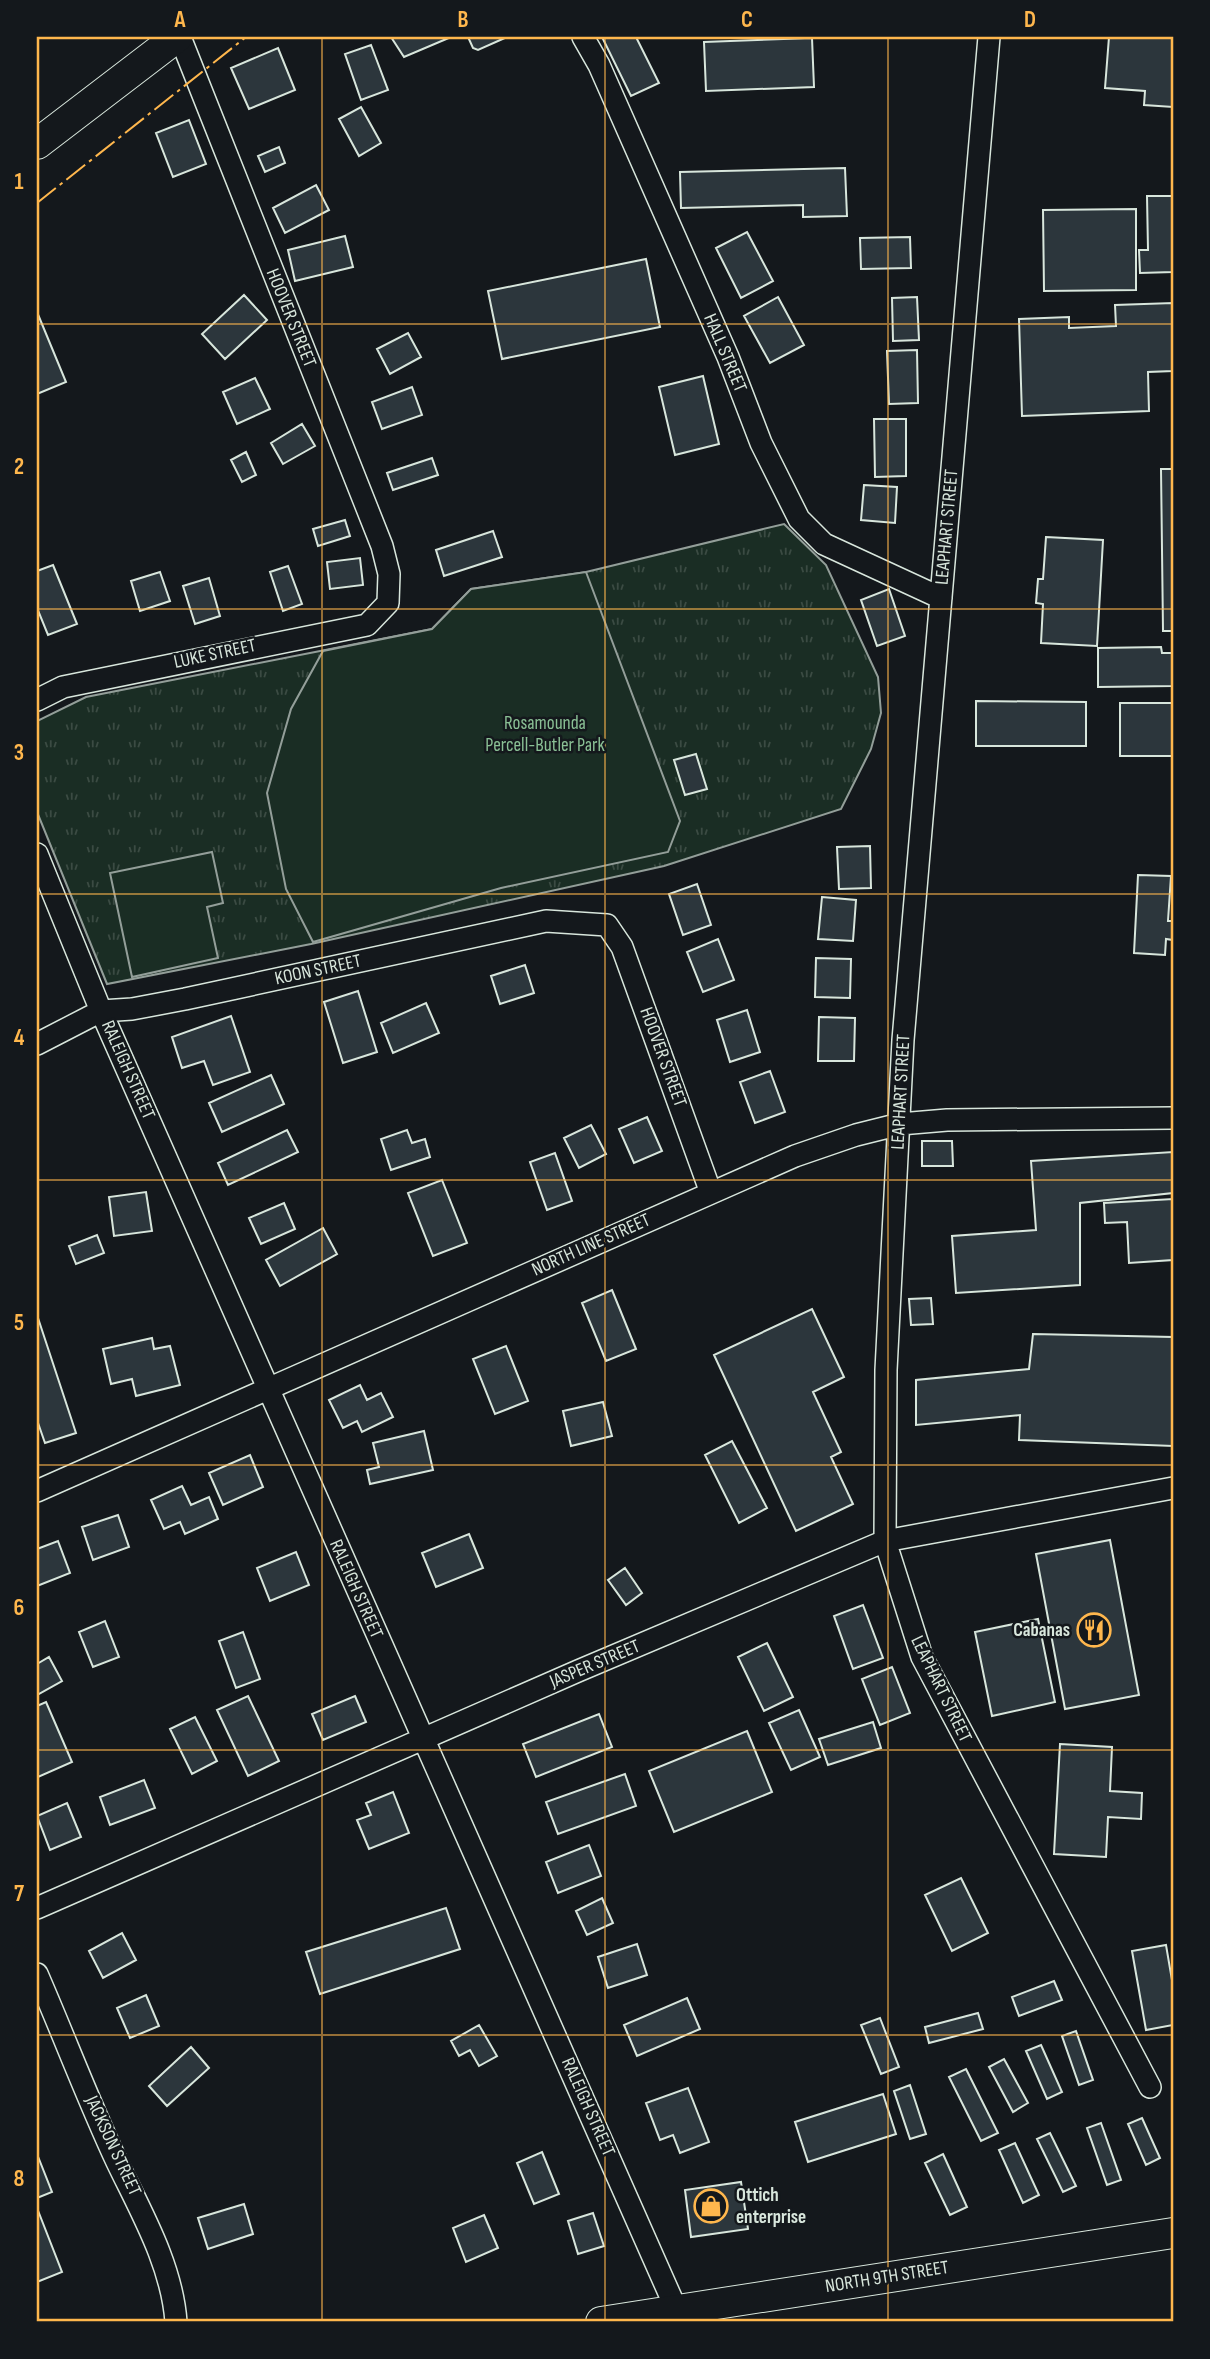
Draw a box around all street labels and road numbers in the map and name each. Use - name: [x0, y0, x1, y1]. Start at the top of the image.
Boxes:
- street label: HOOVER STREET: [261, 265, 321, 371]
- street label: HALL STREET: [698, 310, 752, 396]
- street label: LEAPHART STREET: [930, 468, 964, 586]
- street label: LUKE STREET: [172, 634, 258, 674]
- street label: KOON STREET: [273, 950, 364, 990]
- street label: HOOVER STREET: [634, 1004, 692, 1110]
- street label: RALEIGH STREET: [96, 1017, 160, 1123]
- street label: LEAPHART STREET: [886, 1033, 916, 1150]
- street label: NORTH LINE STREET: [528, 1209, 654, 1281]
- street label: RALEIGH STREET: [324, 1536, 388, 1642]
- street label: LEAPHART STREET: [905, 1632, 977, 1746]
- street label: JASPER STREET: [546, 1635, 644, 1694]
- street label: RALEIGH STREET: [556, 2054, 620, 2160]
- street label: JACKSON STREET: [79, 2091, 146, 2200]
- street label: NORTH 9TH STREET: [824, 2256, 951, 2298]

